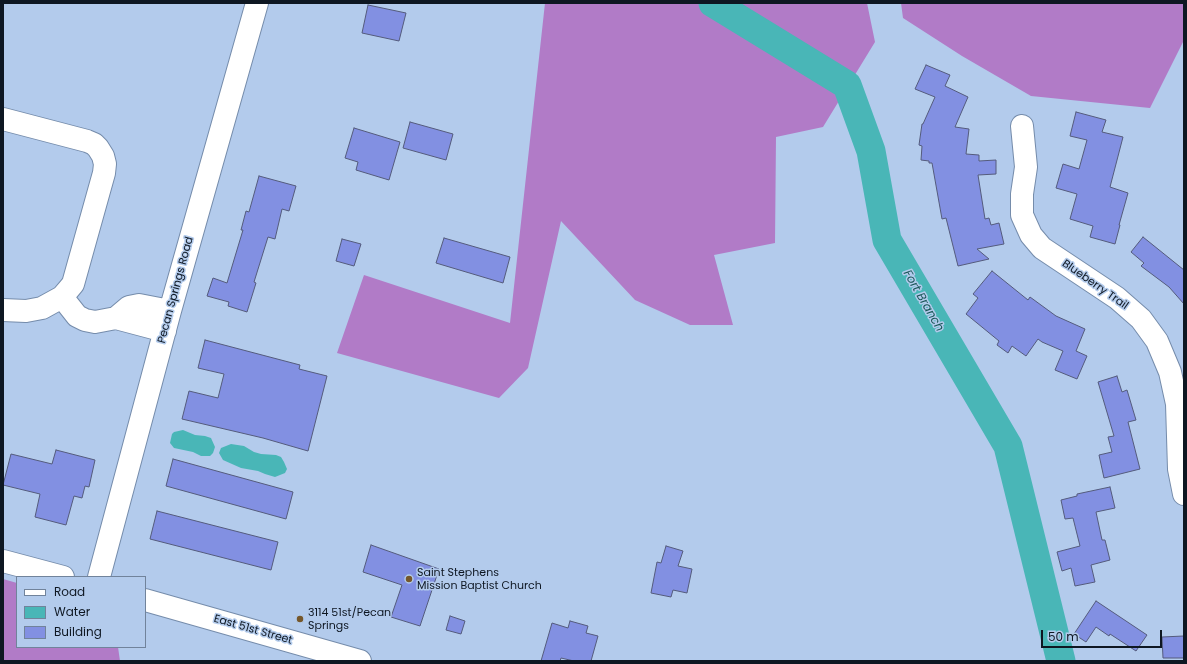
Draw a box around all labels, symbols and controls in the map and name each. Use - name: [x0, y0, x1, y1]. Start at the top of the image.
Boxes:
- street label: Pecan Springs Road: [155, 235, 197, 345]
- street label: Blueberry Trail: [1059, 257, 1131, 313]
- water label: Fort Branch: [900, 268, 946, 334]
- place label: Saint Stephens Mission Baptist Church: [417, 566, 542, 592]
- marker: Saint Stephens Mission Baptist Church: [404, 574, 414, 584]
- legend: [16, 576, 146, 648]
- text: Road: [54, 583, 85, 600]
- text: Water: [54, 603, 90, 620]
- place label: 3114 51st/Pecan Springs: [308, 606, 391, 632]
- street label: East 51st Street: [212, 612, 294, 648]
- marker: 3114 51st/Pecan Springs: [295, 614, 305, 624]
- scale bar: [1043, 622, 1164, 648]
- text: Building: [54, 623, 102, 640]
- text: 50 m: [1048, 628, 1079, 645]

